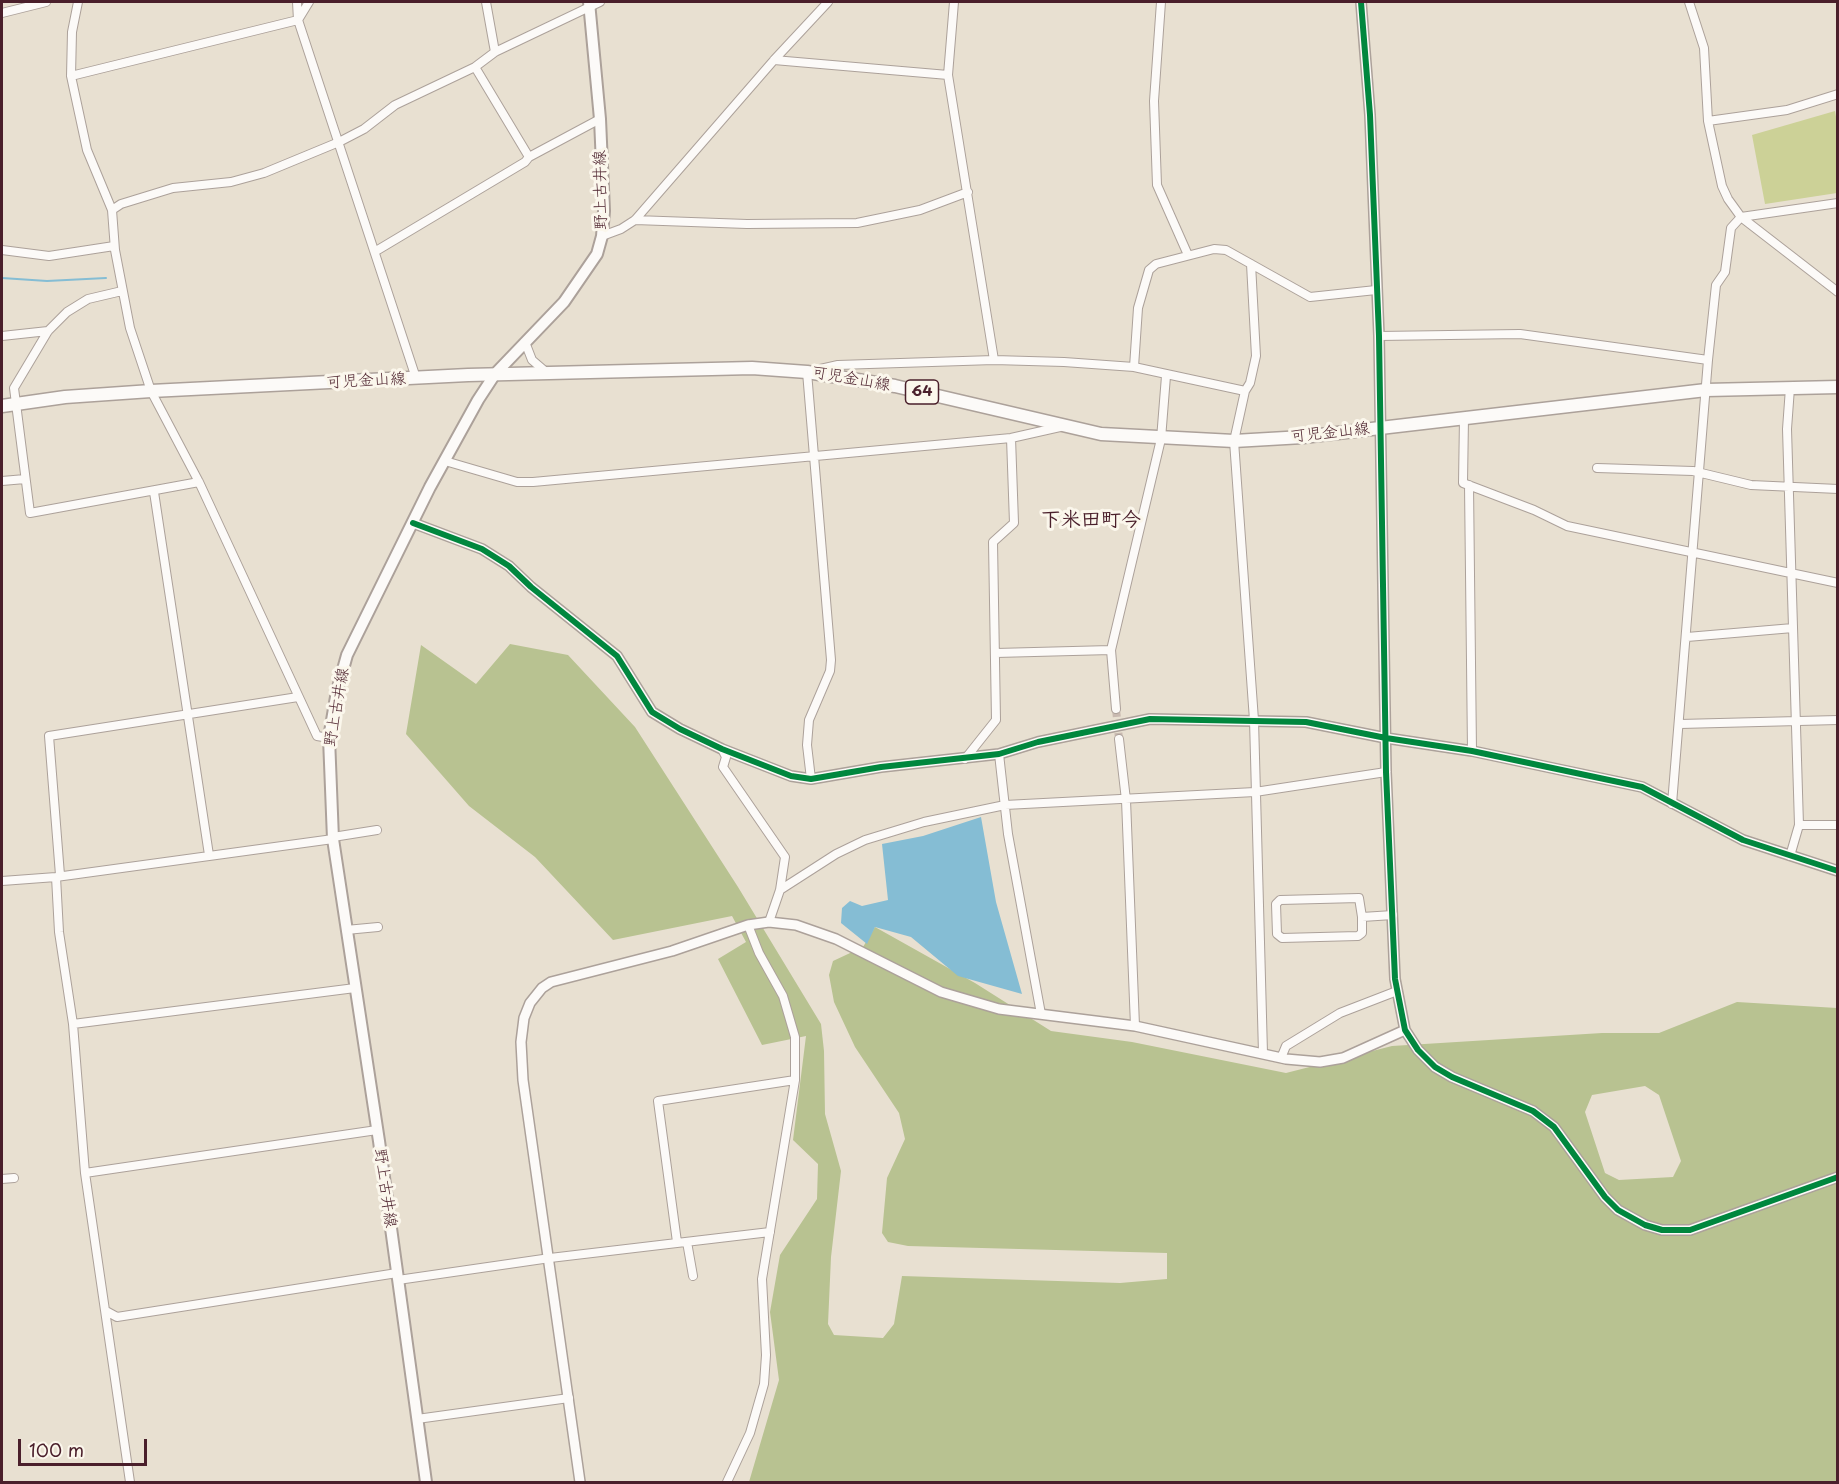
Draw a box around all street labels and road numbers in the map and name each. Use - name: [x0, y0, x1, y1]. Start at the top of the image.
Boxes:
- street label: 野上古井線: [591, 150, 611, 230]
- street label: 可児金山線: [810, 363, 892, 395]
- street label: 可児金山線: [326, 369, 406, 393]
- road number: 64: [906, 380, 938, 404]
- street label: 可児金山線: [1289, 419, 1371, 447]
- street label: 野上古井線: [321, 666, 353, 748]
- street label: 野上古井線: [370, 1147, 400, 1229]

